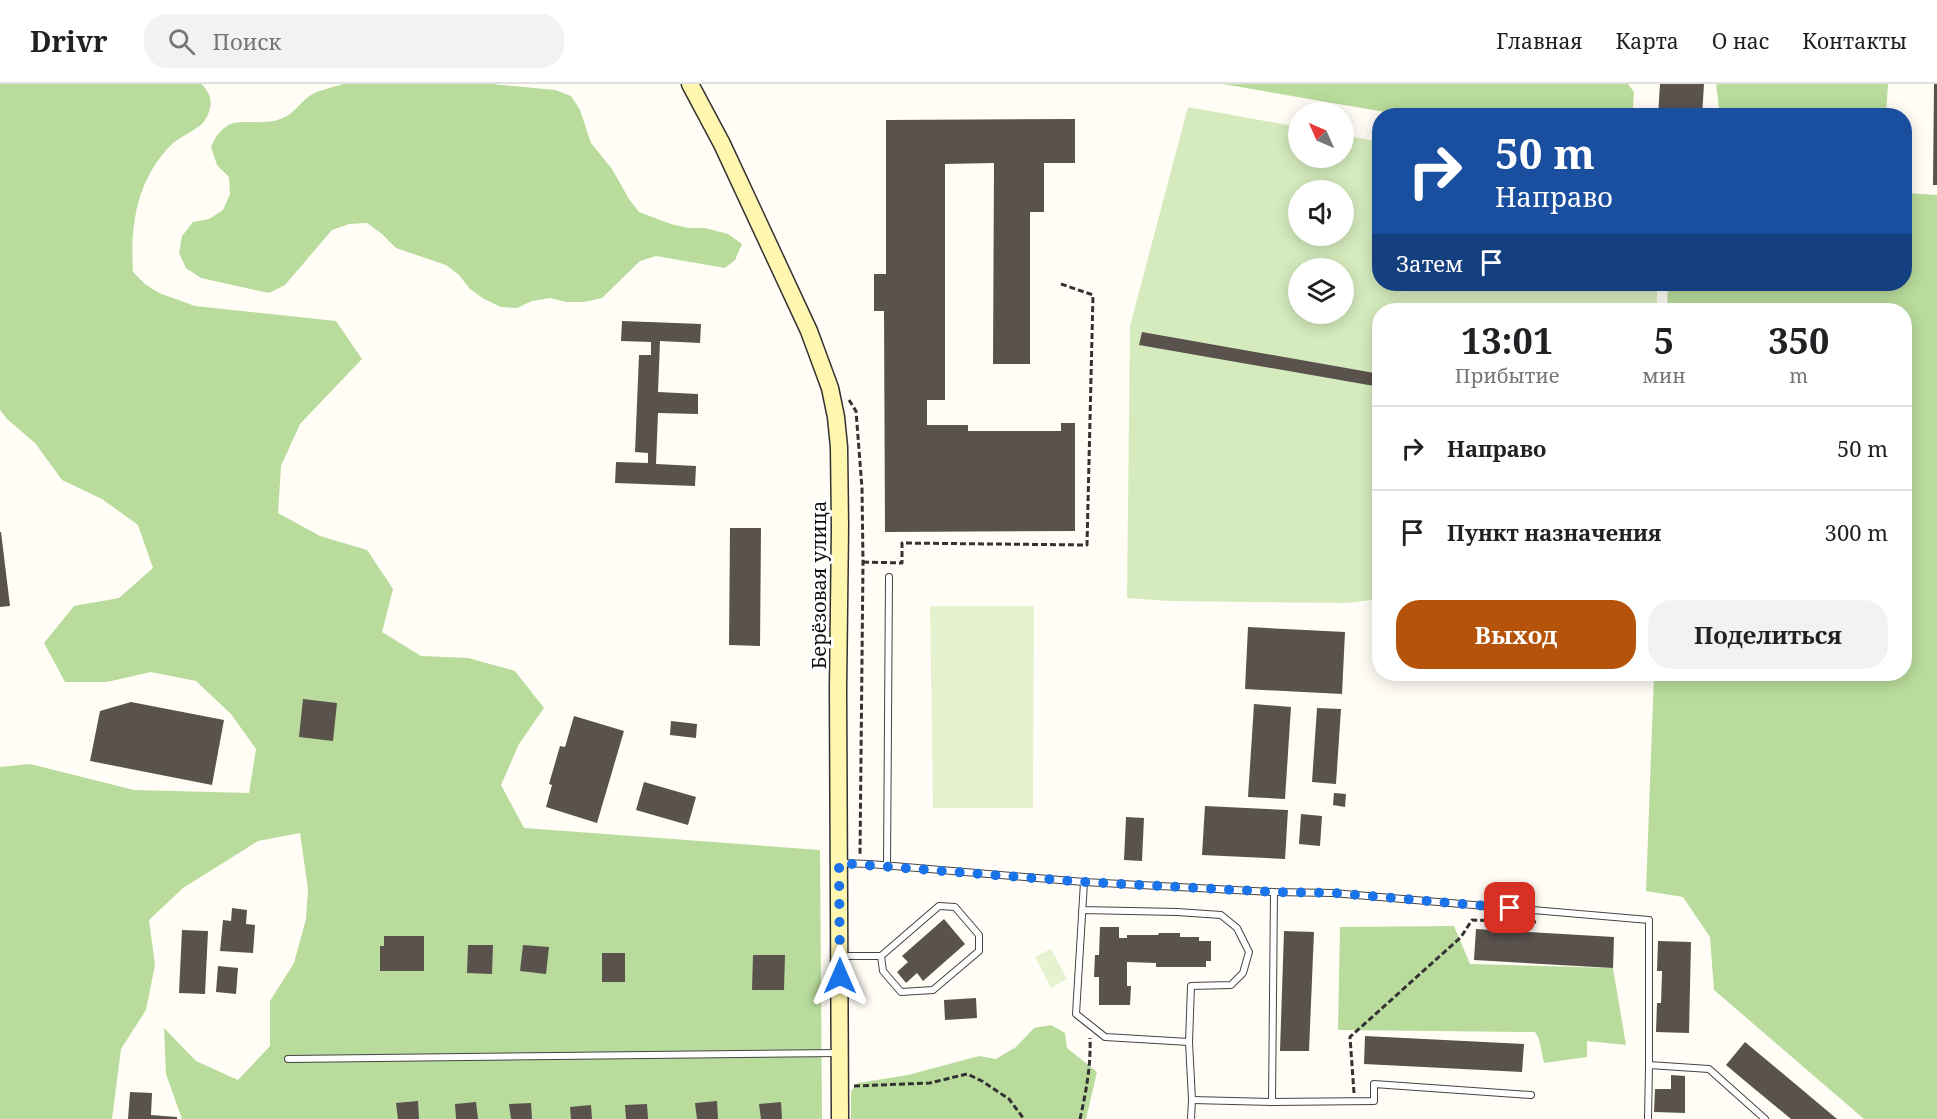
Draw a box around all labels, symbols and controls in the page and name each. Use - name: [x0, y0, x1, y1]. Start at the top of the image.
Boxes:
- search box: [144, 14, 564, 68]
- text: Drivr: [30, 22, 108, 60]
- icon: search: [165, 25, 198, 58]
- text: Поиск: [213, 26, 281, 56]
- text: Главная: [1496, 27, 1583, 55]
- text: Карта: [1616, 27, 1679, 55]
- text: О нас: [1712, 27, 1769, 55]
- text: Контакты: [1802, 27, 1907, 55]
- north arrow: [1288, 102, 1354, 168]
- map controls: [1288, 102, 1354, 324]
- text: 50 m: [1495, 124, 1595, 181]
- icon: right: [1396, 132, 1474, 210]
- text: Направо: [1495, 178, 1613, 215]
- button: sound: [1288, 180, 1354, 246]
- icon: arrive: [1475, 246, 1508, 279]
- text: Затем: [1396, 248, 1463, 278]
- button: layers: [1288, 258, 1354, 324]
- text: 13:01: [1461, 316, 1553, 365]
- text: 5: [1654, 316, 1674, 365]
- text: 350: [1768, 316, 1829, 365]
- text: Прибытие: [1455, 362, 1560, 389]
- text: мин: [1642, 362, 1686, 389]
- text: m: [1789, 362, 1808, 389]
- icon: right: [1396, 432, 1429, 465]
- text: Направо: [1447, 433, 1546, 463]
- text: 50 m: [1837, 433, 1888, 463]
- street label: Берёзовая улица: [805, 501, 832, 669]
- icon: arrive: [1396, 516, 1429, 549]
- text: Пункт назначения: [1447, 517, 1661, 547]
- text: 300 m: [1825, 517, 1888, 547]
- button: Выход: [1396, 600, 1636, 669]
- button: Поделиться: [1648, 600, 1888, 669]
- pin: [1484, 882, 1535, 933]
- icon: arrive: [1493, 891, 1526, 924]
- position arrow: [808, 944, 872, 1008]

